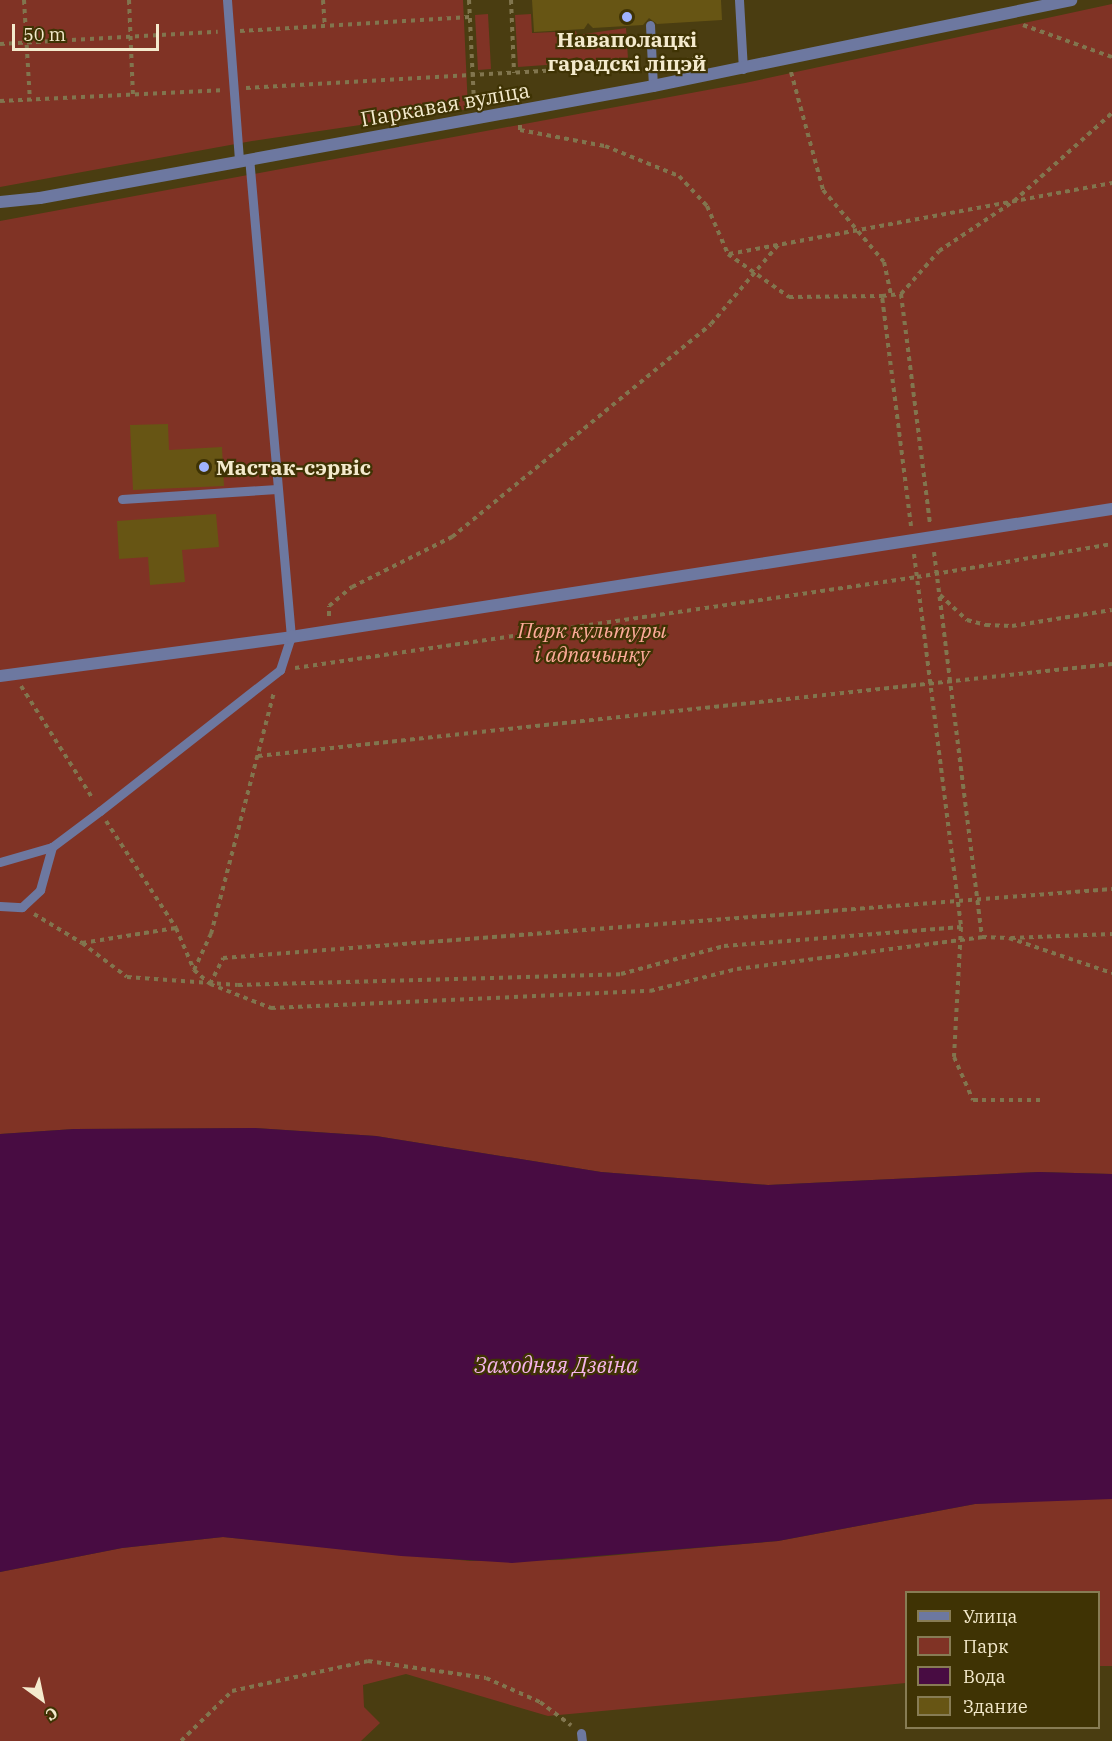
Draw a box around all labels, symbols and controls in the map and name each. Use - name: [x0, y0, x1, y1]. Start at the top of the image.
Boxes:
- marker: Наваполацкі гарадскі ліцэй: [620, 10, 634, 24]
- scale bar: [15, 12, 162, 50]
- text: 50 m: [23, 23, 66, 46]
- place label: Наваполацкі гарадскі ліцэй: [548, 26, 706, 76]
- street label: Паркавая вуліца: [358, 77, 532, 131]
- place label: Мастак-сэрвіс: [216, 454, 371, 480]
- marker: Мастак-сэрвіс: [197, 460, 211, 474]
- park label: Парк культуры і адпачынку: [518, 617, 666, 667]
- water label: Заходняя Дзвіна: [474, 1352, 638, 1378]
- legend: [905, 1591, 1100, 1729]
- text: Улица: [963, 1605, 1017, 1628]
- text: Парк: [963, 1635, 1009, 1658]
- text: Вода: [963, 1665, 1006, 1688]
- north arrow: [12, 1669, 72, 1729]
- text: Здание: [963, 1695, 1028, 1718]
- text: С: [42, 1703, 62, 1725]

